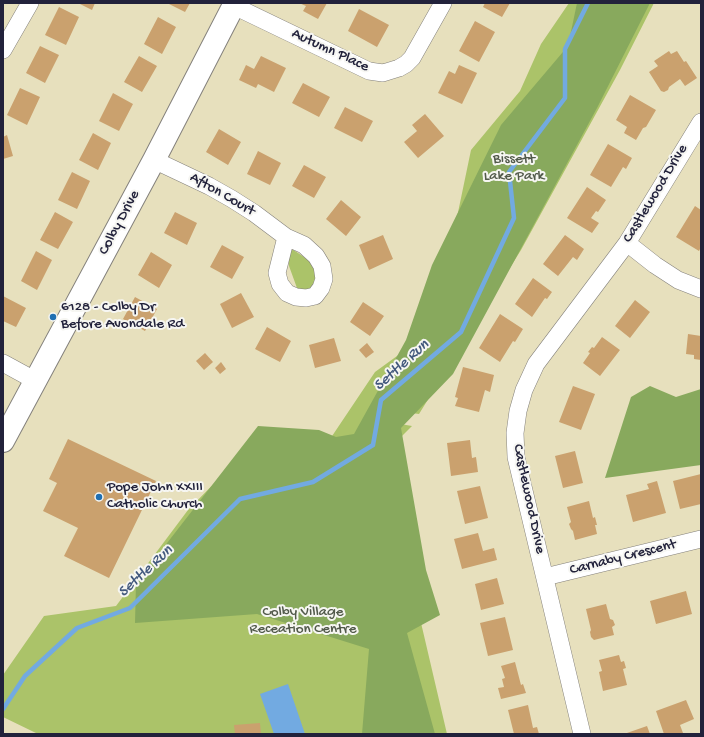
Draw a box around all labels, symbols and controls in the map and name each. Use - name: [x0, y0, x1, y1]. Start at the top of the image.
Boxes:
- street label: Autumn Place: [289, 25, 371, 77]
- street label: Castlewood Drive: [620, 142, 692, 246]
- park label: Bissett Lake Park: [484, 151, 544, 186]
- street label: Afton Court: [186, 169, 258, 221]
- street label: Colby Drive: [95, 188, 145, 258]
- place label: 6128 - Colby Dr Before Avondale Rd: [61, 299, 184, 334]
- marker: 6128 - Colby Dr Before Avondale Rd: [48, 312, 58, 322]
- water label: Settle Run: [370, 336, 434, 396]
- street label: Castlewood Drive: [508, 443, 548, 555]
- place label: Pope John XXIII Catholic Church: [107, 479, 203, 514]
- marker: Pope John XXIII Catholic Church: [94, 492, 104, 502]
- street label: Carnaby Crescent: [568, 536, 678, 580]
- water label: Settle Run: [115, 542, 177, 602]
- park label: Colby Village Receation Centre: [250, 604, 356, 639]

